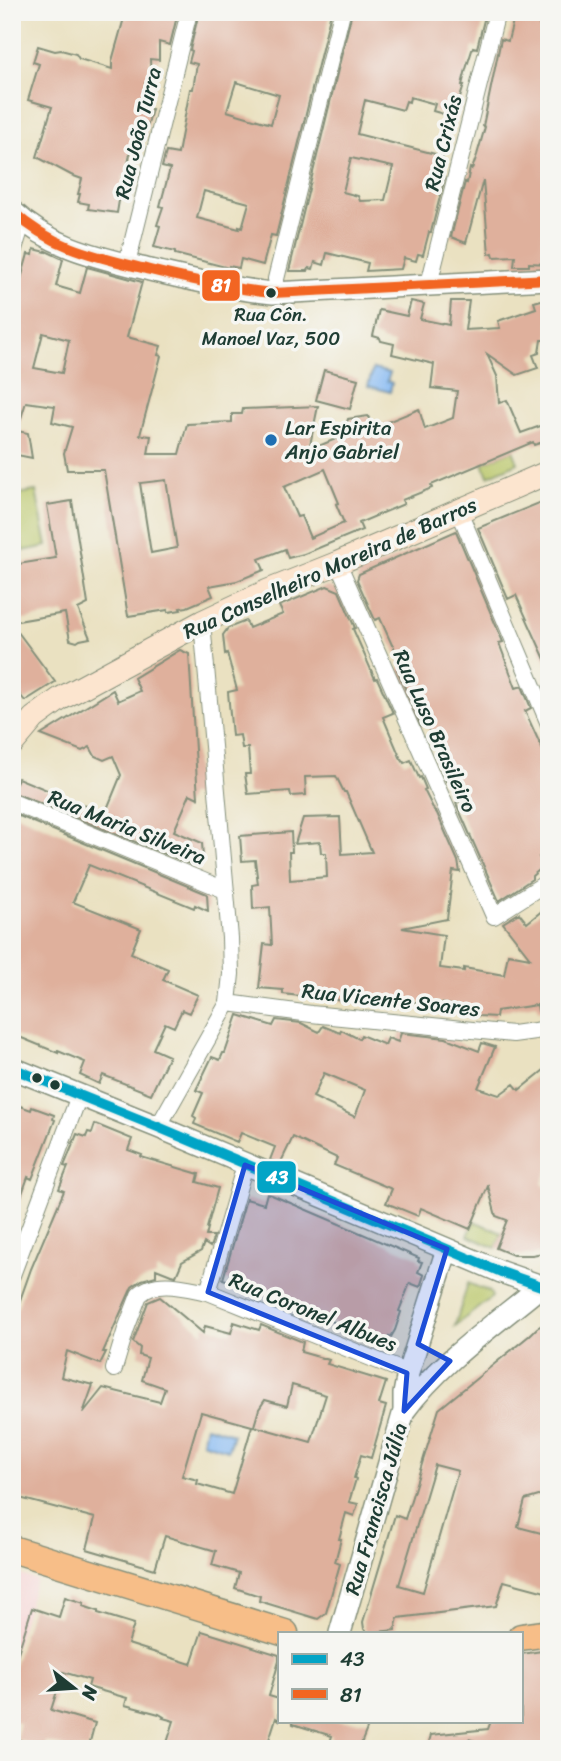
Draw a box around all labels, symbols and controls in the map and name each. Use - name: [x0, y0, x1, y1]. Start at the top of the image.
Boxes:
- street label: Rua João Turra: [103, 63, 173, 203]
- street label: Rua Crixás: [413, 91, 473, 195]
- line badge: 81: [201, 269, 241, 302]
- text: 81: [210, 269, 231, 302]
- marker: Rua Côn. Manoel Vaz, 500: [264, 286, 278, 300]
- place label: Rua Côn. Manoel Vaz, 500: [202, 298, 340, 355]
- place label: Lar Espirita Anjo Gabriel: [284, 409, 400, 471]
- marker: Lar Espirita Anjo Gabriel: [263, 432, 279, 448]
- street label: Rua Conselheiro Moreira de Barros: [177, 486, 484, 650]
- street label: Rua Luso Brasileiro: [382, 643, 488, 819]
- street label: Rua Maria Silveira: [42, 778, 212, 876]
- street label: Rua Vicente Soares: [300, 972, 482, 1028]
- unlabelled marker: [30, 1071, 44, 1085]
- unlabelled marker: [48, 1078, 62, 1092]
- line badge: 43: [256, 1160, 297, 1194]
- text: 43: [265, 1161, 289, 1194]
- street label: Rua Coronel Albues: [223, 1261, 403, 1363]
- street label: Rua Francisca Júlia: [333, 1418, 419, 1600]
- legend: [278, 1632, 522, 1722]
- text: 43: [340, 1640, 365, 1678]
- north arrow: [38, 1652, 108, 1722]
- text: 81: [340, 1676, 362, 1714]
- text: N: [72, 1681, 108, 1705]

